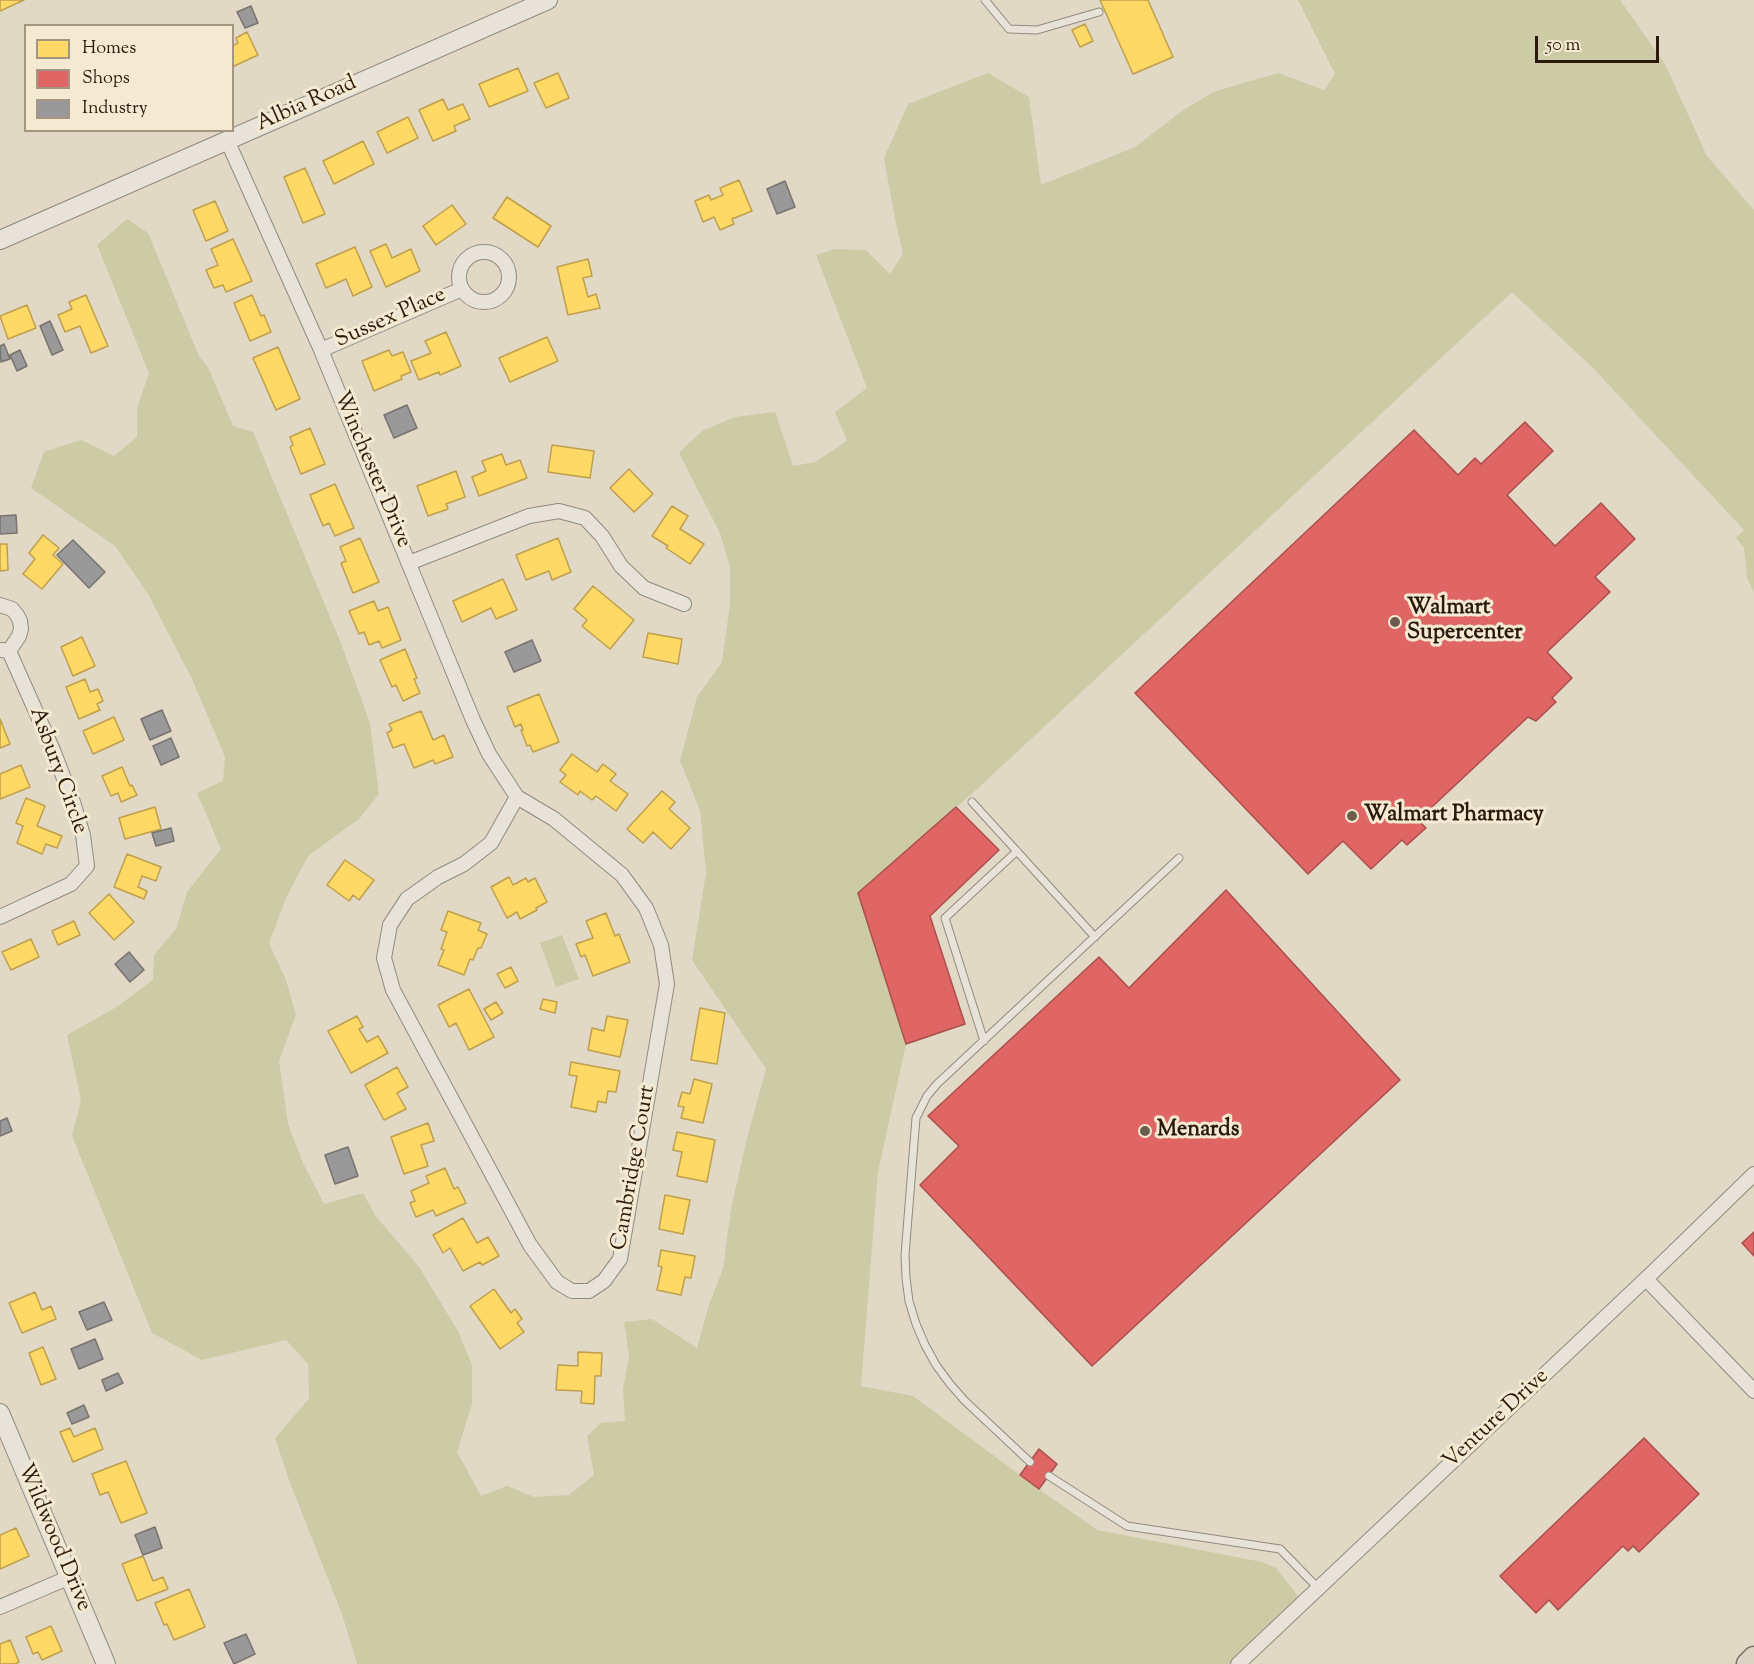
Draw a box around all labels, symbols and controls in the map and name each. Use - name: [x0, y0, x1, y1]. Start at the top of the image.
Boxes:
- legend: [24, 24, 234, 132]
- scale bar: [1538, 24, 1662, 62]
- text: 50 m: [1546, 33, 1580, 59]
- text: Homes: [82, 36, 136, 62]
- text: Shops: [82, 66, 130, 92]
- street label: Albia Road: [253, 71, 361, 139]
- text: Industry: [82, 96, 148, 122]
- street label: Sussex Place: [332, 283, 450, 355]
- street label: Winchester Drive: [326, 388, 416, 552]
- place label: Walmart Supercenter: [1407, 596, 1522, 648]
- marker: Walmart Supercenter: [1388, 615, 1402, 629]
- street label: Asbury Circle: [22, 704, 92, 838]
- place label: Walmart Pharmacy: [1364, 803, 1544, 829]
- marker: Walmart Pharmacy: [1345, 809, 1359, 823]
- street label: Cambridge Court: [607, 1083, 663, 1253]
- place label: Menards: [1157, 1118, 1239, 1144]
- marker: Menards: [1138, 1124, 1152, 1138]
- street label: Venture Drive: [1439, 1364, 1555, 1476]
- street label: Wildwood Drive: [10, 1460, 96, 1616]

